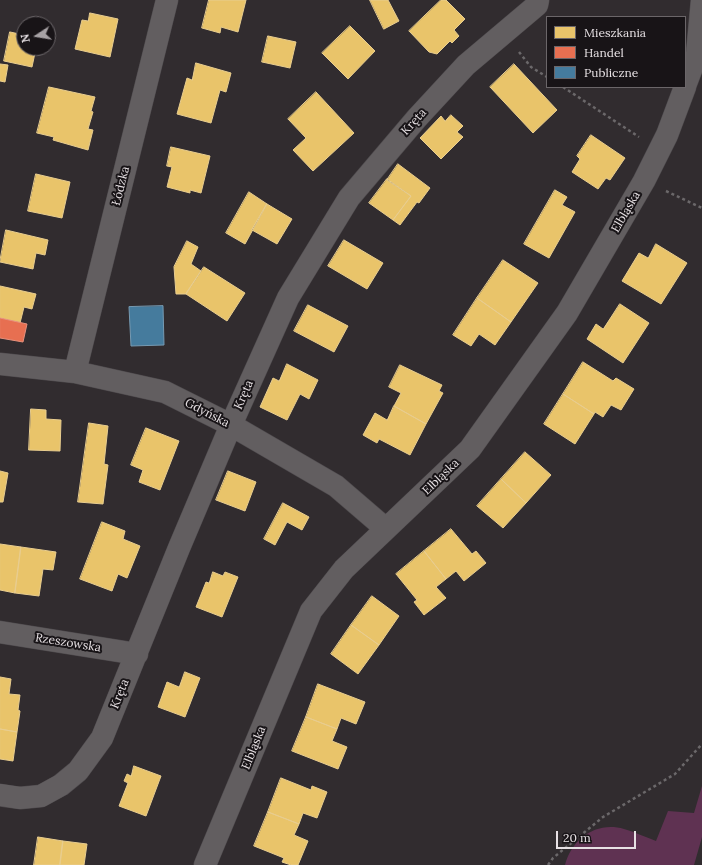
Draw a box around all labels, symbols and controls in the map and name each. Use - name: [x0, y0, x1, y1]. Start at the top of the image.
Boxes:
- north arrow: [16, 16, 56, 56]
- legend: [546, 16, 686, 88]
- text: Mieszkania: [584, 25, 646, 40]
- text: N: [18, 33, 33, 44]
- text: Handel: [584, 45, 624, 60]
- text: Publiczne: [584, 65, 638, 80]
- street label: Kręta: [398, 106, 430, 138]
- street label: Łódzka: [109, 165, 133, 207]
- street label: Elbląska: [608, 189, 644, 235]
- street label: Kręta: [231, 378, 257, 412]
- street label: Gdyńska: [182, 396, 232, 430]
- street label: Elbląska: [420, 456, 462, 498]
- street label: Rzeszowska: [34, 631, 102, 655]
- street label: Kręta: [108, 677, 132, 711]
- street label: Elbląska: [239, 724, 269, 772]
- scale bar: [558, 823, 638, 849]
- text: 20 m: [563, 830, 591, 845]

